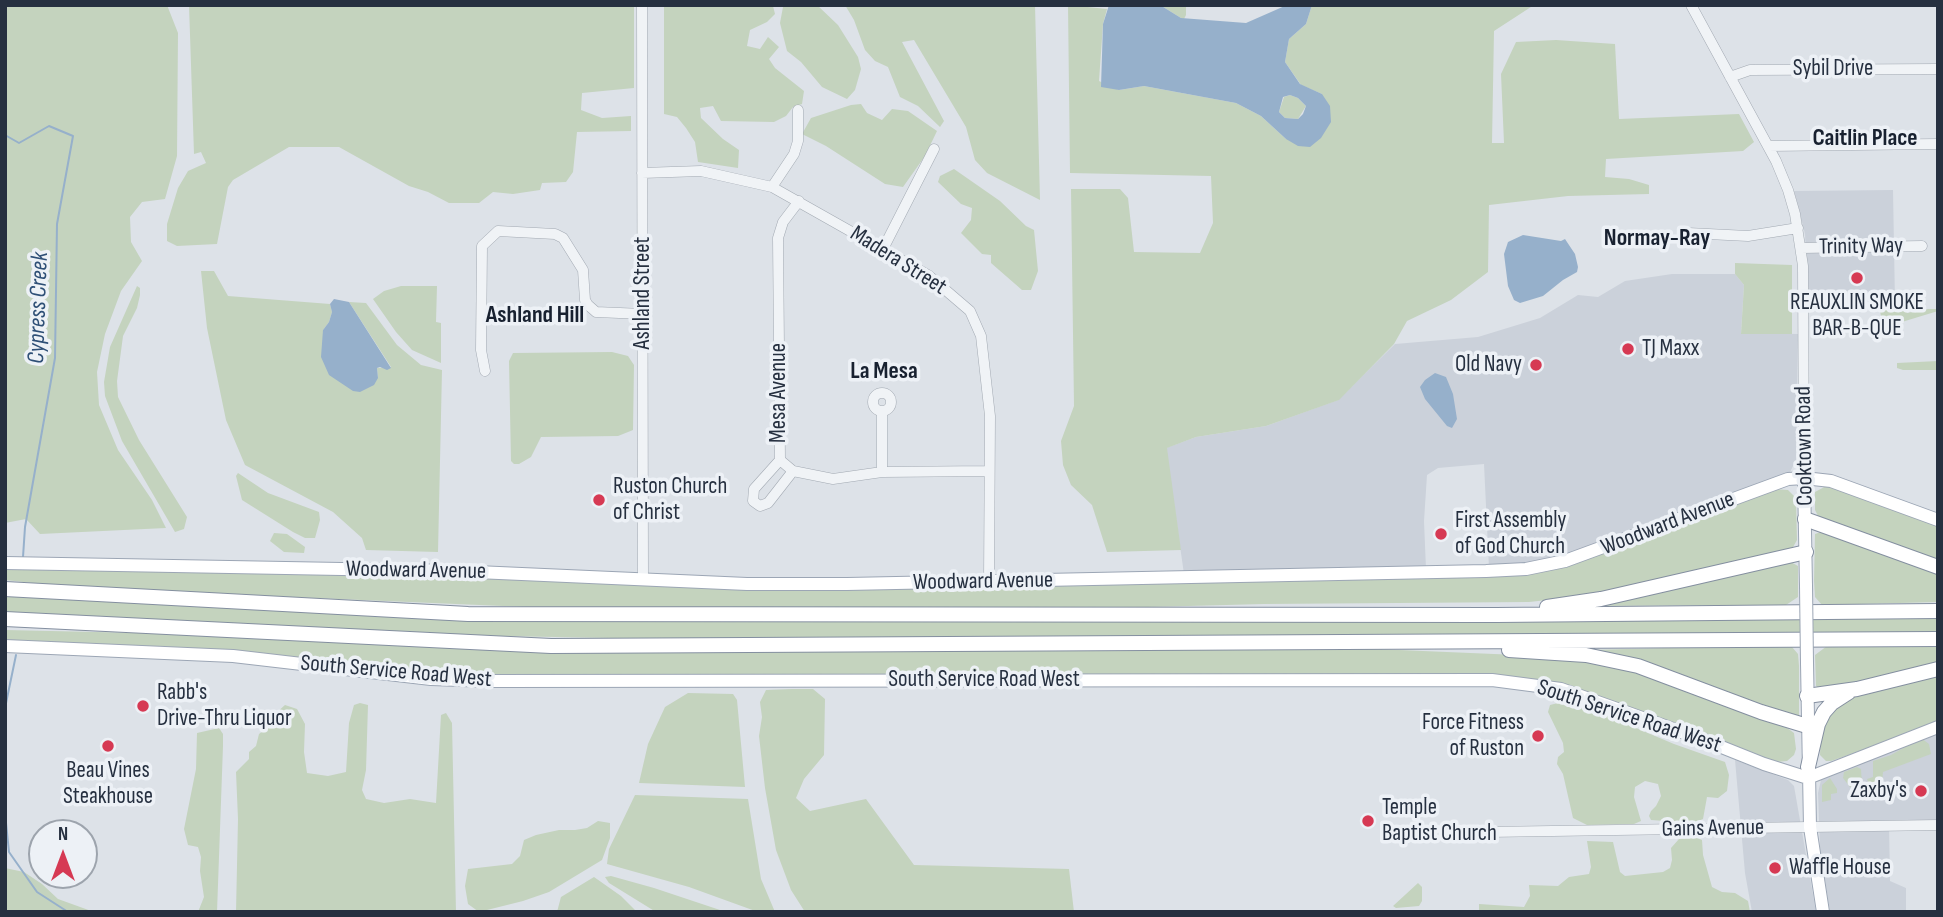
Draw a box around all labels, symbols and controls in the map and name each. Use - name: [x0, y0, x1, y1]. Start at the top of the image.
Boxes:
- street label: Sybil Drive: [1793, 55, 1873, 83]
- district label: Caitlin Place: [1812, 125, 1918, 153]
- street label: Madera Street: [845, 221, 951, 301]
- district label: Normay-Ray: [1604, 225, 1710, 253]
- street label: Trinity Way: [1819, 232, 1903, 262]
- street label: Ashland Street: [629, 237, 657, 349]
- water label: Cypress Creek: [23, 252, 55, 364]
- marker: REAUXLIN SMOKE BAR-B-QUE: [1849, 270, 1865, 286]
- place label: REAUXLIN SMOKE BAR-B-QUE: [1790, 289, 1924, 343]
- district label: Ashland Hill: [486, 302, 584, 330]
- place label: TJ Maxx: [1642, 335, 1699, 363]
- marker: TJ Maxx: [1620, 341, 1636, 357]
- street label: Mesa Avenue: [765, 343, 793, 443]
- place label: Old Navy: [1455, 351, 1522, 379]
- marker: Old Navy: [1528, 357, 1544, 373]
- district label: La Mesa: [850, 358, 918, 386]
- street label: Cooktown Road: [1790, 386, 1820, 506]
- place label: Ruston Church of Christ: [613, 473, 727, 527]
- street label: Woodward Avenue: [1597, 486, 1739, 562]
- marker: Ruston Church of Christ: [591, 492, 607, 508]
- place label: First Assembly of God Church: [1455, 507, 1566, 561]
- marker: First Assembly of God Church: [1433, 526, 1449, 542]
- street label: Woodward Avenue: [346, 556, 486, 586]
- street label: Woodward Avenue: [913, 567, 1053, 597]
- street label: South Service Road West: [299, 650, 493, 694]
- street label: South Service Road West: [888, 666, 1080, 694]
- street label: South Service Road West: [1534, 674, 1724, 760]
- place label: Rabb's Drive-Thru Liquor: [157, 679, 291, 733]
- marker: Rabb's Drive-Thru Liquor: [135, 698, 151, 714]
- place label: Force Fitness of Ruston: [1422, 709, 1524, 763]
- marker: Force Fitness of Ruston: [1530, 728, 1546, 744]
- marker: Beau Vines Steakhouse: [100, 738, 116, 754]
- place label: Beau Vines Steakhouse: [63, 757, 153, 811]
- place label: Zaxby's: [1850, 777, 1907, 805]
- marker: Zaxby's: [1913, 783, 1929, 799]
- place label: Temple Baptist Church: [1382, 794, 1497, 848]
- marker: Temple Baptist Church: [1360, 813, 1376, 829]
- street label: Gains Avenue: [1662, 814, 1764, 844]
- north arrow: [28, 819, 98, 889]
- text: N: [58, 823, 68, 846]
- place label: Waffle House: [1789, 854, 1891, 882]
- marker: Waffle House: [1767, 860, 1783, 876]

